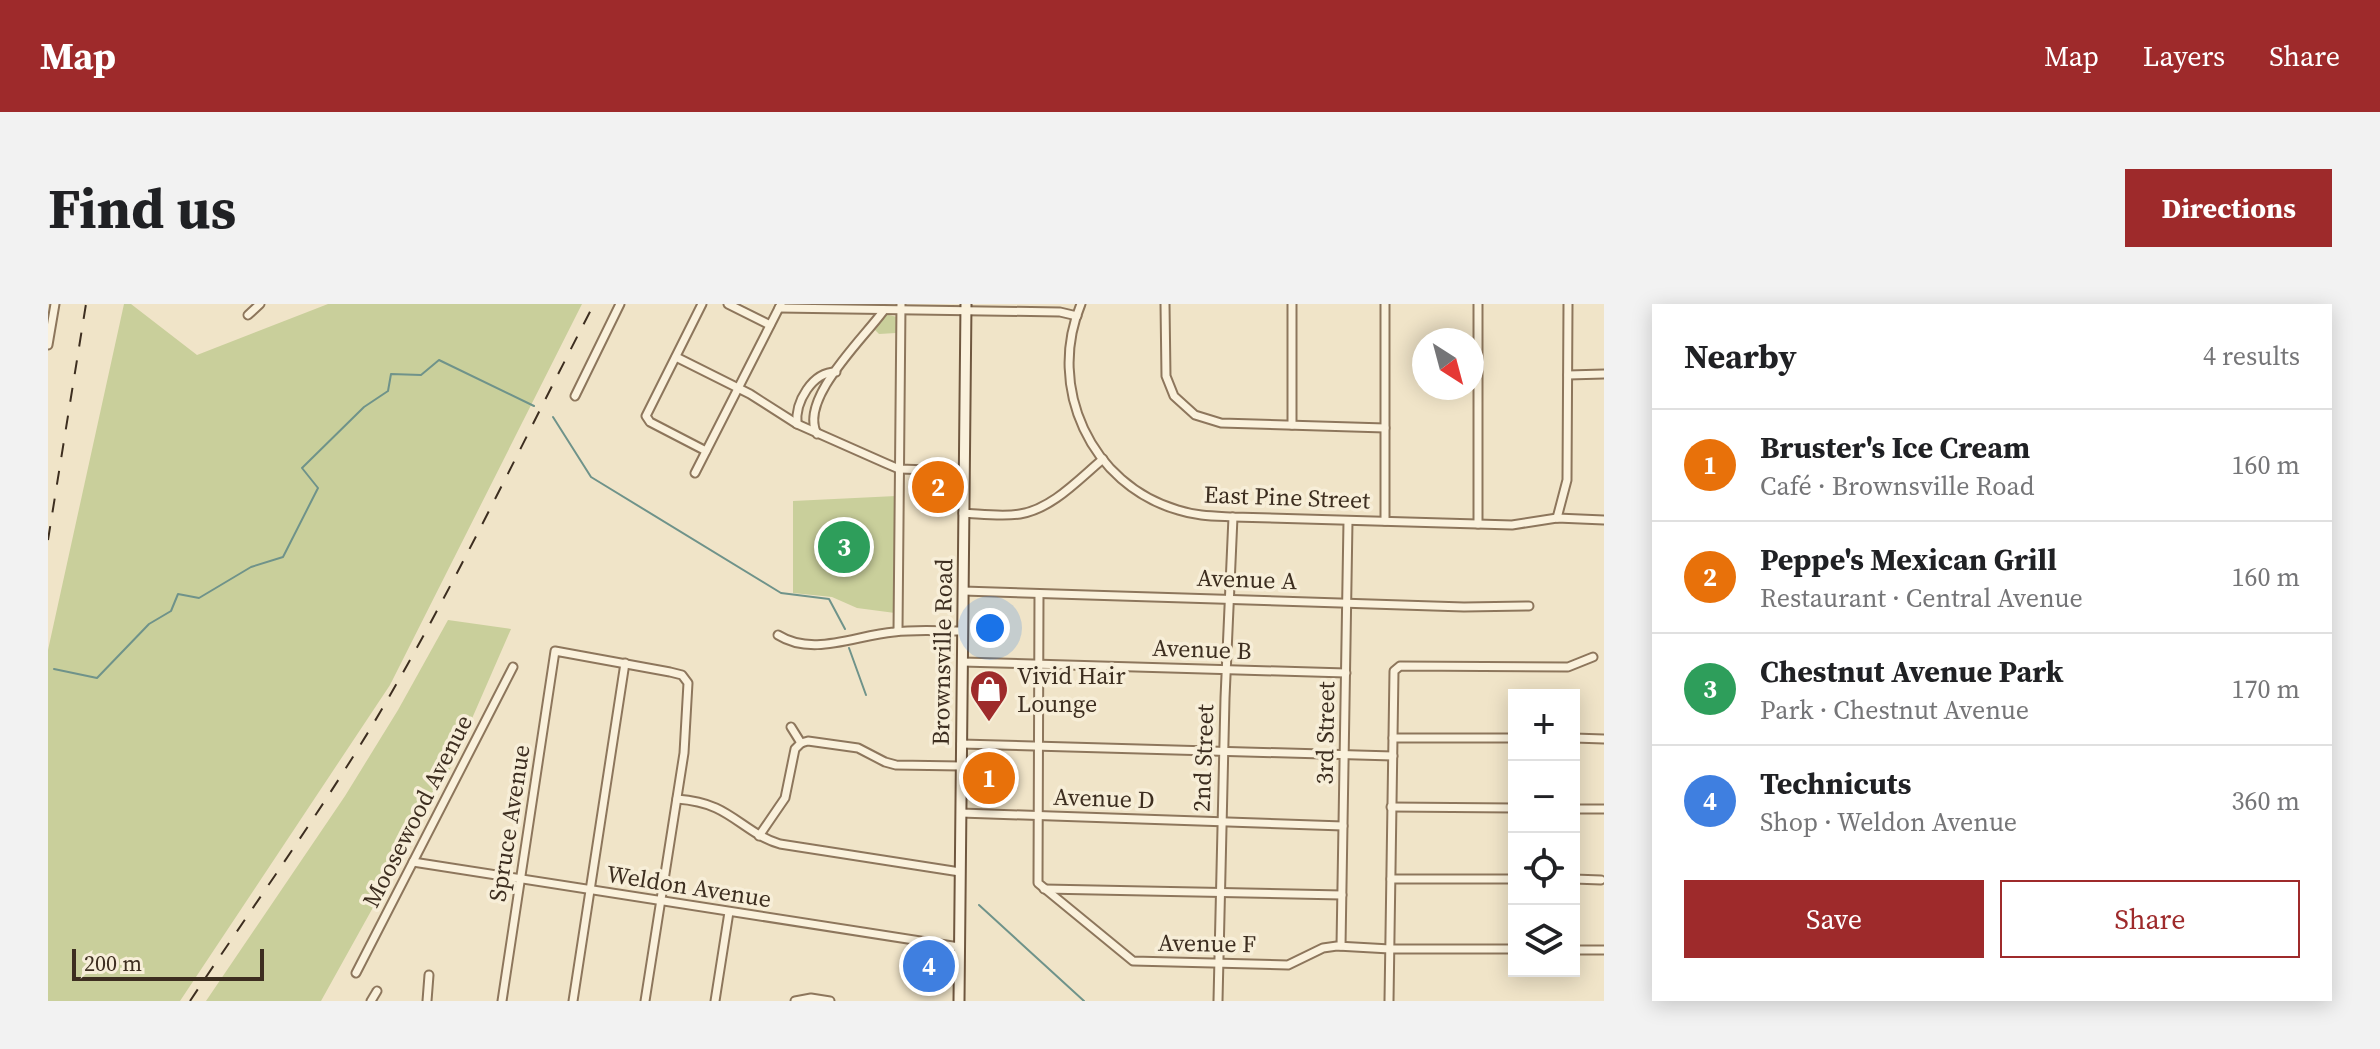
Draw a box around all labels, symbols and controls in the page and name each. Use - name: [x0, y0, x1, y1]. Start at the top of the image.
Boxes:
- text: Map: [40, 30, 116, 82]
- text: Map: [2044, 37, 2099, 75]
- text: Layers: [2143, 37, 2225, 75]
- text: Share: [2269, 37, 2340, 75]
- button: Directions: [2125, 169, 2332, 247]
- text: Find us: [48, 170, 236, 247]
- north arrow: [1412, 328, 1484, 400]
- text: Nearby: [1684, 333, 1797, 379]
- text: 4 results: [2203, 338, 2300, 374]
- text: Bruster's Ice Cream: [1760, 427, 2030, 468]
- text: 1: [1703, 447, 1717, 483]
- text: 160 m: [2232, 447, 2300, 483]
- pin: 2: [912, 457, 964, 517]
- text: Café · Brownsville Road: [1760, 468, 2035, 504]
- street label: East Pine Street: [1203, 478, 1371, 516]
- pin: 3: [818, 517, 870, 577]
- text: Peppe's Mexican Grill: [1760, 539, 2057, 580]
- street label: Brownsville Road: [924, 558, 960, 746]
- text: 2: [1703, 559, 1717, 595]
- text: 160 m: [2232, 559, 2300, 595]
- street label: Avenue A: [1196, 561, 1298, 597]
- text: Restaurant · Central Avenue: [1760, 580, 2083, 616]
- your location: [970, 608, 1010, 648]
- street label: Avenue B: [1152, 631, 1252, 667]
- text: Chestnut Avenue Park: [1760, 651, 2063, 692]
- place label: Vivid Hair Lounge: [1017, 659, 1126, 720]
- shop icon: Vivid Hair Lounge: [968, 668, 1010, 723]
- text: 3: [1703, 671, 1717, 707]
- text: 170 m: [2232, 671, 2300, 707]
- street label: 3rd Street: [1308, 681, 1342, 785]
- map controls: [1508, 689, 1580, 977]
- button: +: [1508, 689, 1580, 761]
- text: Park · Chestnut Avenue: [1760, 692, 2029, 728]
- street label: 2nd Street: [1185, 703, 1221, 812]
- street label: Moosewood Avenue: [354, 709, 480, 913]
- street label: Spruce Avenue: [480, 742, 538, 904]
- pin: 1: [963, 748, 1015, 808]
- button: −: [1508, 761, 1580, 833]
- text: Technicuts: [1760, 763, 1911, 804]
- street label: Avenue D: [1053, 780, 1155, 816]
- text: 4: [1703, 783, 1717, 819]
- text: 360 m: [2232, 783, 2300, 819]
- text: Shop · Weldon Avenue: [1760, 804, 2017, 840]
- button: locate: [1508, 833, 1580, 905]
- street label: Weldon Avenue: [604, 857, 774, 915]
- button: Save: [1684, 880, 1984, 958]
- button: Share: [2000, 880, 2300, 958]
- button: layers: [1508, 905, 1580, 977]
- street label: Avenue F: [1158, 926, 1257, 960]
- pin: 4: [903, 936, 955, 996]
- scale bar: [72, 945, 264, 981]
- text: 200 m: [84, 948, 142, 978]

